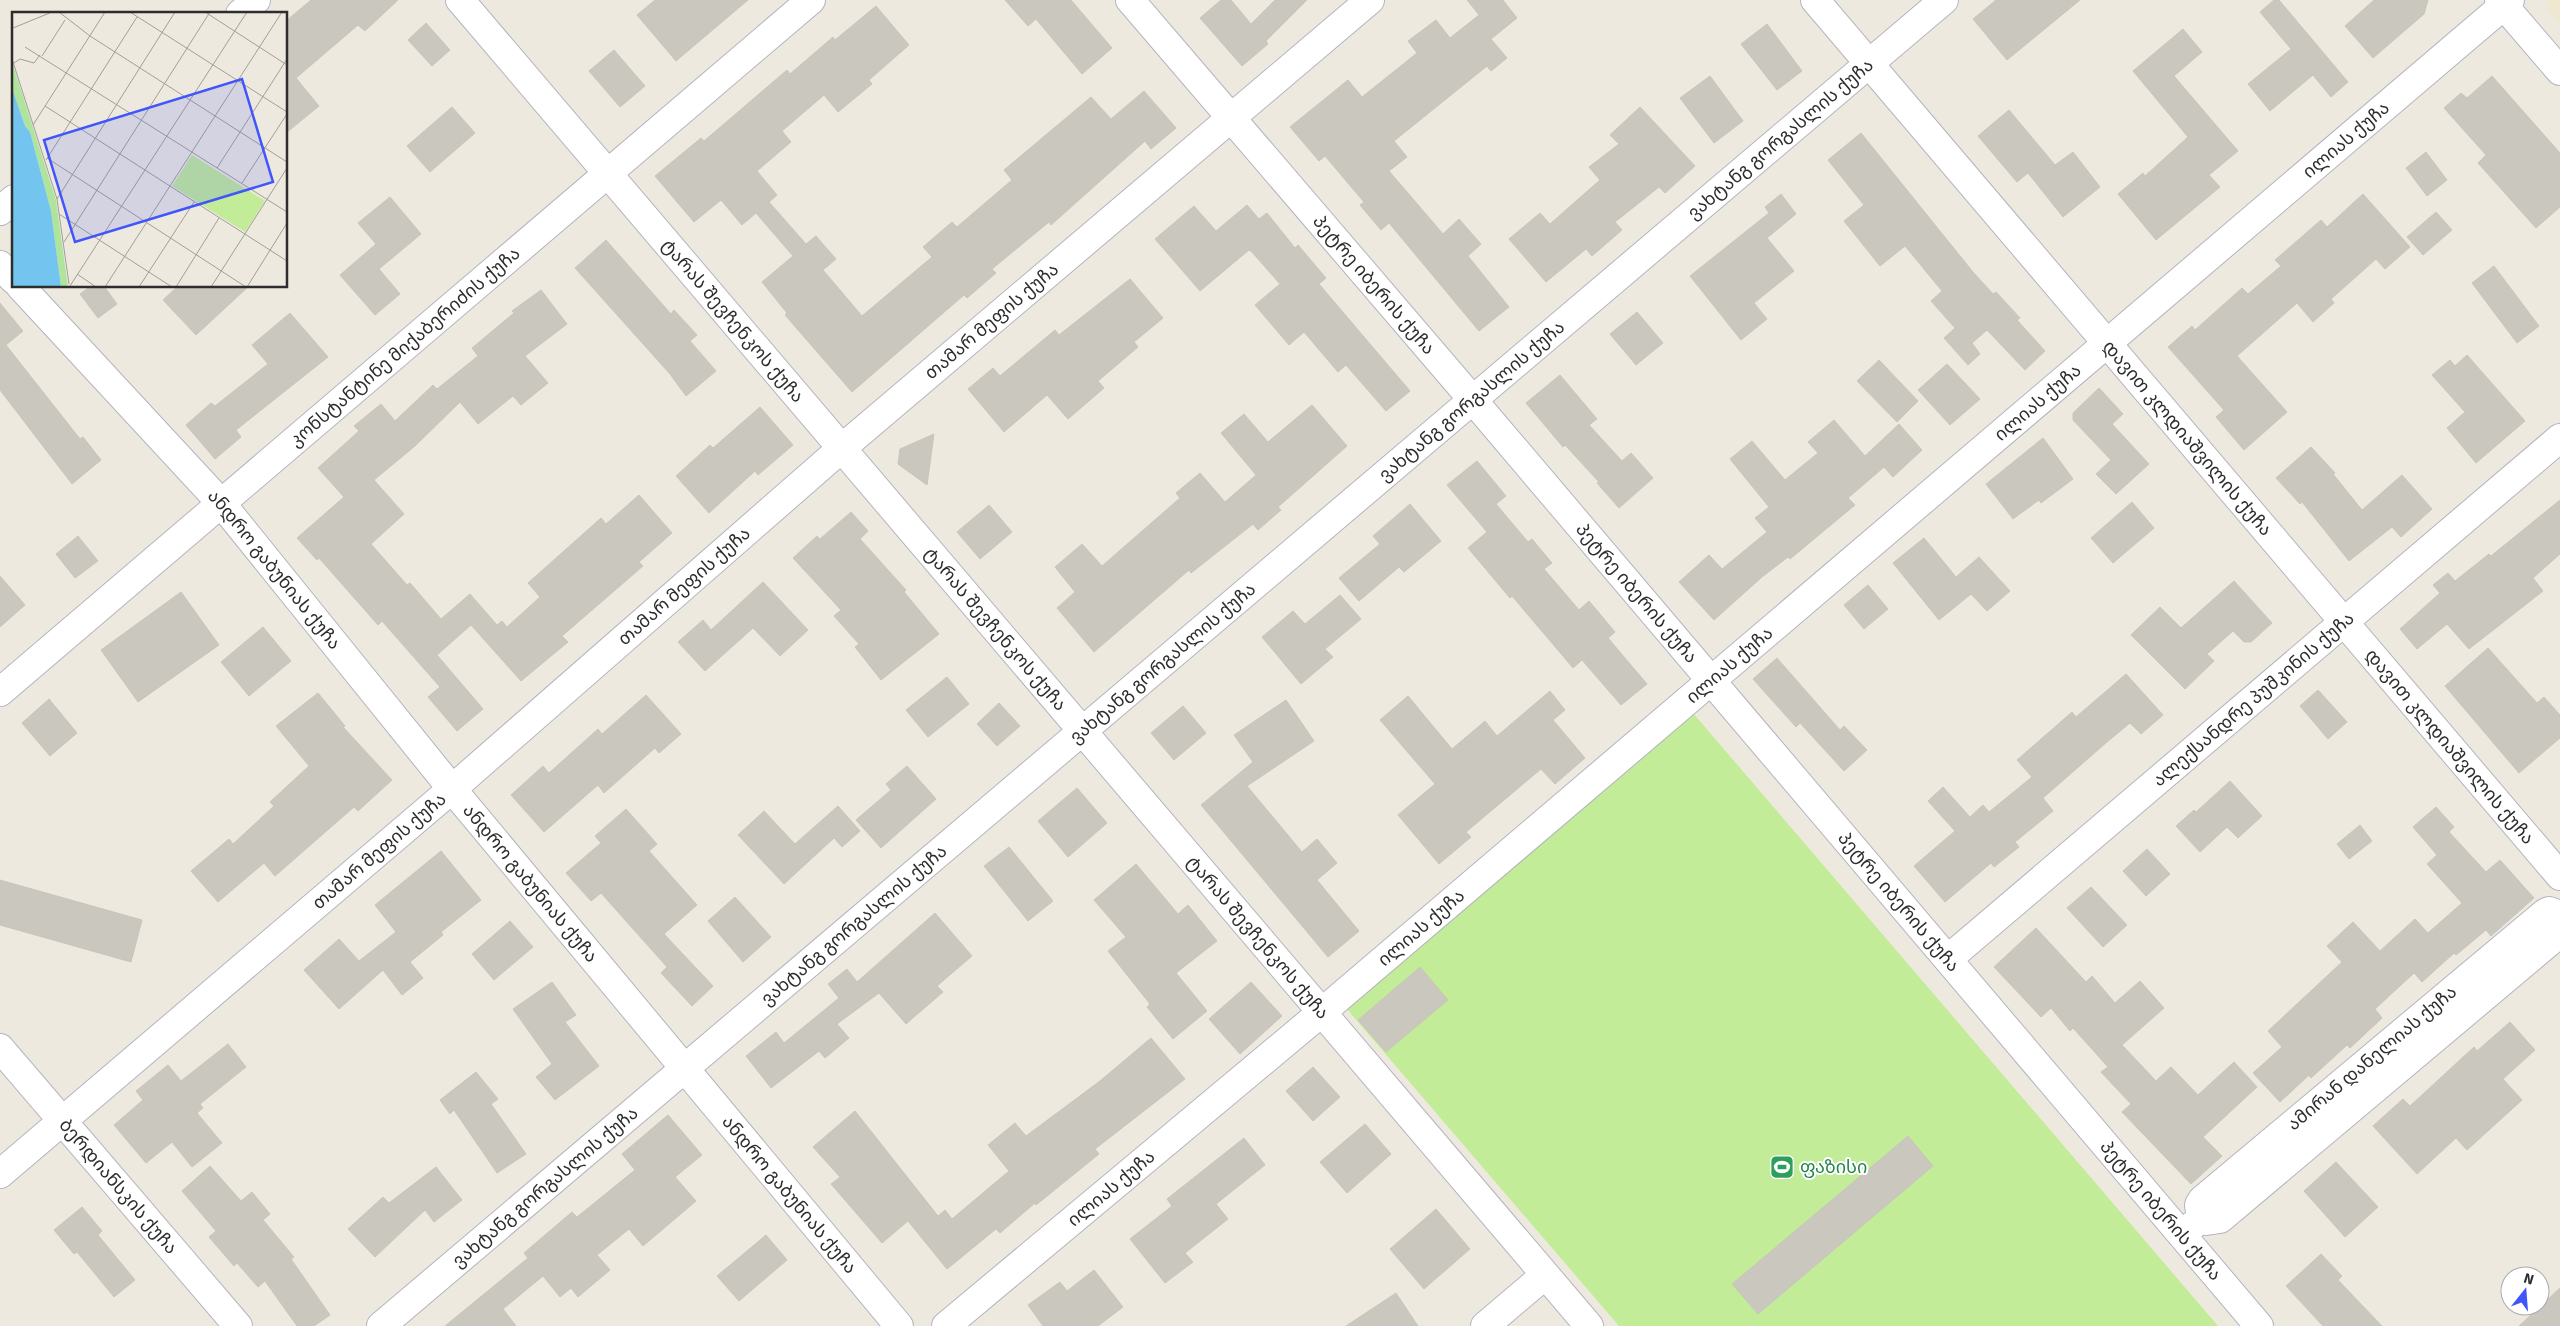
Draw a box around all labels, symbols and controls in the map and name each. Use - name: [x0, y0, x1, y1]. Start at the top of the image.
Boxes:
- inset map: [12, 12, 288, 288]
- street label: ვახტანგ გორგასლის ქუჩა: [1683, 54, 1878, 224]
- street label: ილიას ქუჩა: [2298, 97, 2394, 183]
- street label: პეტრე იბერის ქუჩა: [1308, 210, 1440, 359]
- street label: ტარას შევჩენკოს ქუჩა: [657, 234, 809, 407]
- street label: კონსტანტინე მიქაბერიძის ქუჩა: [285, 242, 525, 451]
- street label: თამარ მეფის ქუჩა: [920, 258, 1063, 384]
- street label: ვახტანგ გორგასლის ქუჩა: [1374, 316, 1569, 486]
- street label: დავით კლდიაშვილის ქუჩა: [2098, 336, 2277, 540]
- street label: ილიას ქუჩა: [1990, 359, 2086, 445]
- street label: ანდრო გაბუნიას ქუჩა: [203, 485, 346, 654]
- street label: პეტრე იბერის ქუჩა: [1571, 519, 1702, 667]
- street label: თამარ მეფის ქუჩა: [613, 522, 755, 650]
- street label: ტარას შევჩენკოს ქუჩა: [920, 543, 1071, 715]
- street label: ვახტანგ გორგასლის ქუჩა: [1065, 578, 1260, 748]
- street label: ალექსანდრე პუშკინის ქუჩა: [2148, 607, 2359, 791]
- street label: ილიას ქუჩა: [1681, 622, 1777, 708]
- street label: დავით კლდიაშვილის ქუჩა: [2361, 644, 2539, 849]
- street label: თამარ მეფის ქუჩა: [308, 788, 451, 914]
- street label: ანდრო გაბუნიას ქუჩა: [458, 800, 603, 967]
- street label: პეტრე იბერის ქუჩა: [1833, 827, 1964, 976]
- street label: ვახტანგ გორგასლის ქუჩა: [756, 840, 951, 1010]
- street label: ტარას შევჩენკოს ქუჩა: [1182, 851, 1334, 1024]
- street label: ილიას ქუჩა: [1373, 885, 1469, 971]
- street label: ამირან დანელიას ქუჩა: [2283, 981, 2461, 1135]
- street label: ვახტანგ გორგასლის ქუჩა: [447, 1102, 642, 1272]
- street label: ანდრო გაბუნიას ქუჩა: [717, 1111, 862, 1278]
- street label: ბერდიანსკის ქუჩა: [54, 1114, 182, 1258]
- street label: პეტრე იბერის ქუჩა: [2095, 1136, 2226, 1285]
- street label: ილიას ქუჩა: [1063, 1145, 1159, 1231]
- sports icon: ფაზისი: [1769, 1154, 1795, 1180]
- place label: ფაზისი: [1800, 1156, 1867, 1178]
- north arrow: [2500, 1266, 2550, 1316]
- text: N: [2522, 1269, 2536, 1289]

